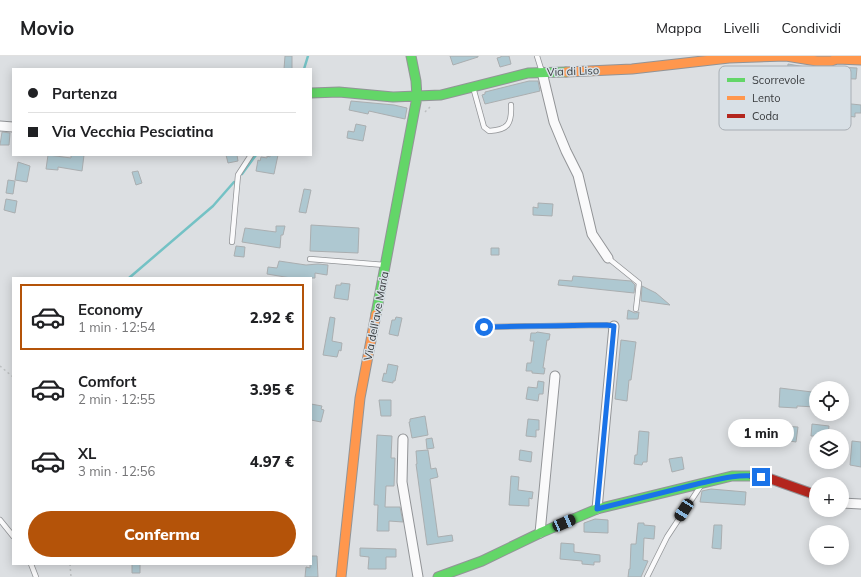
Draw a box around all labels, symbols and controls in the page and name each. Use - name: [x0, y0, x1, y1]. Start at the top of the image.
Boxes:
- text: Movio: [20, 16, 74, 40]
- text: Mappa: [656, 19, 702, 37]
- text: Livelli: [724, 19, 759, 37]
- text: Condividi: [781, 19, 841, 37]
- street label: Via di Liso: [547, 63, 599, 79]
- legend: [719, 66, 851, 130]
- text: Scorrevole: [752, 73, 805, 87]
- text: Partenza: [52, 84, 117, 103]
- text: Lento: [752, 91, 780, 105]
- text: Coda: [752, 109, 779, 123]
- text: Via Vecchia Pesciatina: [52, 122, 214, 141]
- street label: Via dell'ave Maria: [361, 270, 391, 362]
- icon: car: [30, 299, 66, 335]
- text: Economy: [78, 300, 143, 319]
- text: 2.92 €: [250, 308, 294, 327]
- route start: [475, 318, 493, 336]
- text: 1 min · 12:54: [78, 319, 155, 335]
- icon: car: [30, 371, 66, 407]
- text: Comfort: [78, 372, 136, 391]
- text: 3.95 €: [250, 380, 294, 399]
- map controls: [809, 381, 849, 565]
- button: locate: [809, 381, 849, 421]
- text: 2 min · 12:55: [78, 391, 155, 407]
- callout: 1 min: [728, 419, 794, 447]
- text: 1 min: [744, 425, 778, 441]
- button: layers: [809, 429, 849, 469]
- icon: car: [30, 443, 66, 479]
- text: XL: [78, 444, 96, 463]
- text: 4.97 €: [250, 452, 294, 471]
- text: 3 min · 12:56: [78, 463, 155, 479]
- route end: [752, 468, 770, 486]
- button: +: [809, 477, 849, 517]
- car: [672, 497, 696, 523]
- button: Conferma: [28, 511, 296, 557]
- car: [551, 513, 577, 533]
- button: −: [809, 525, 849, 565]

